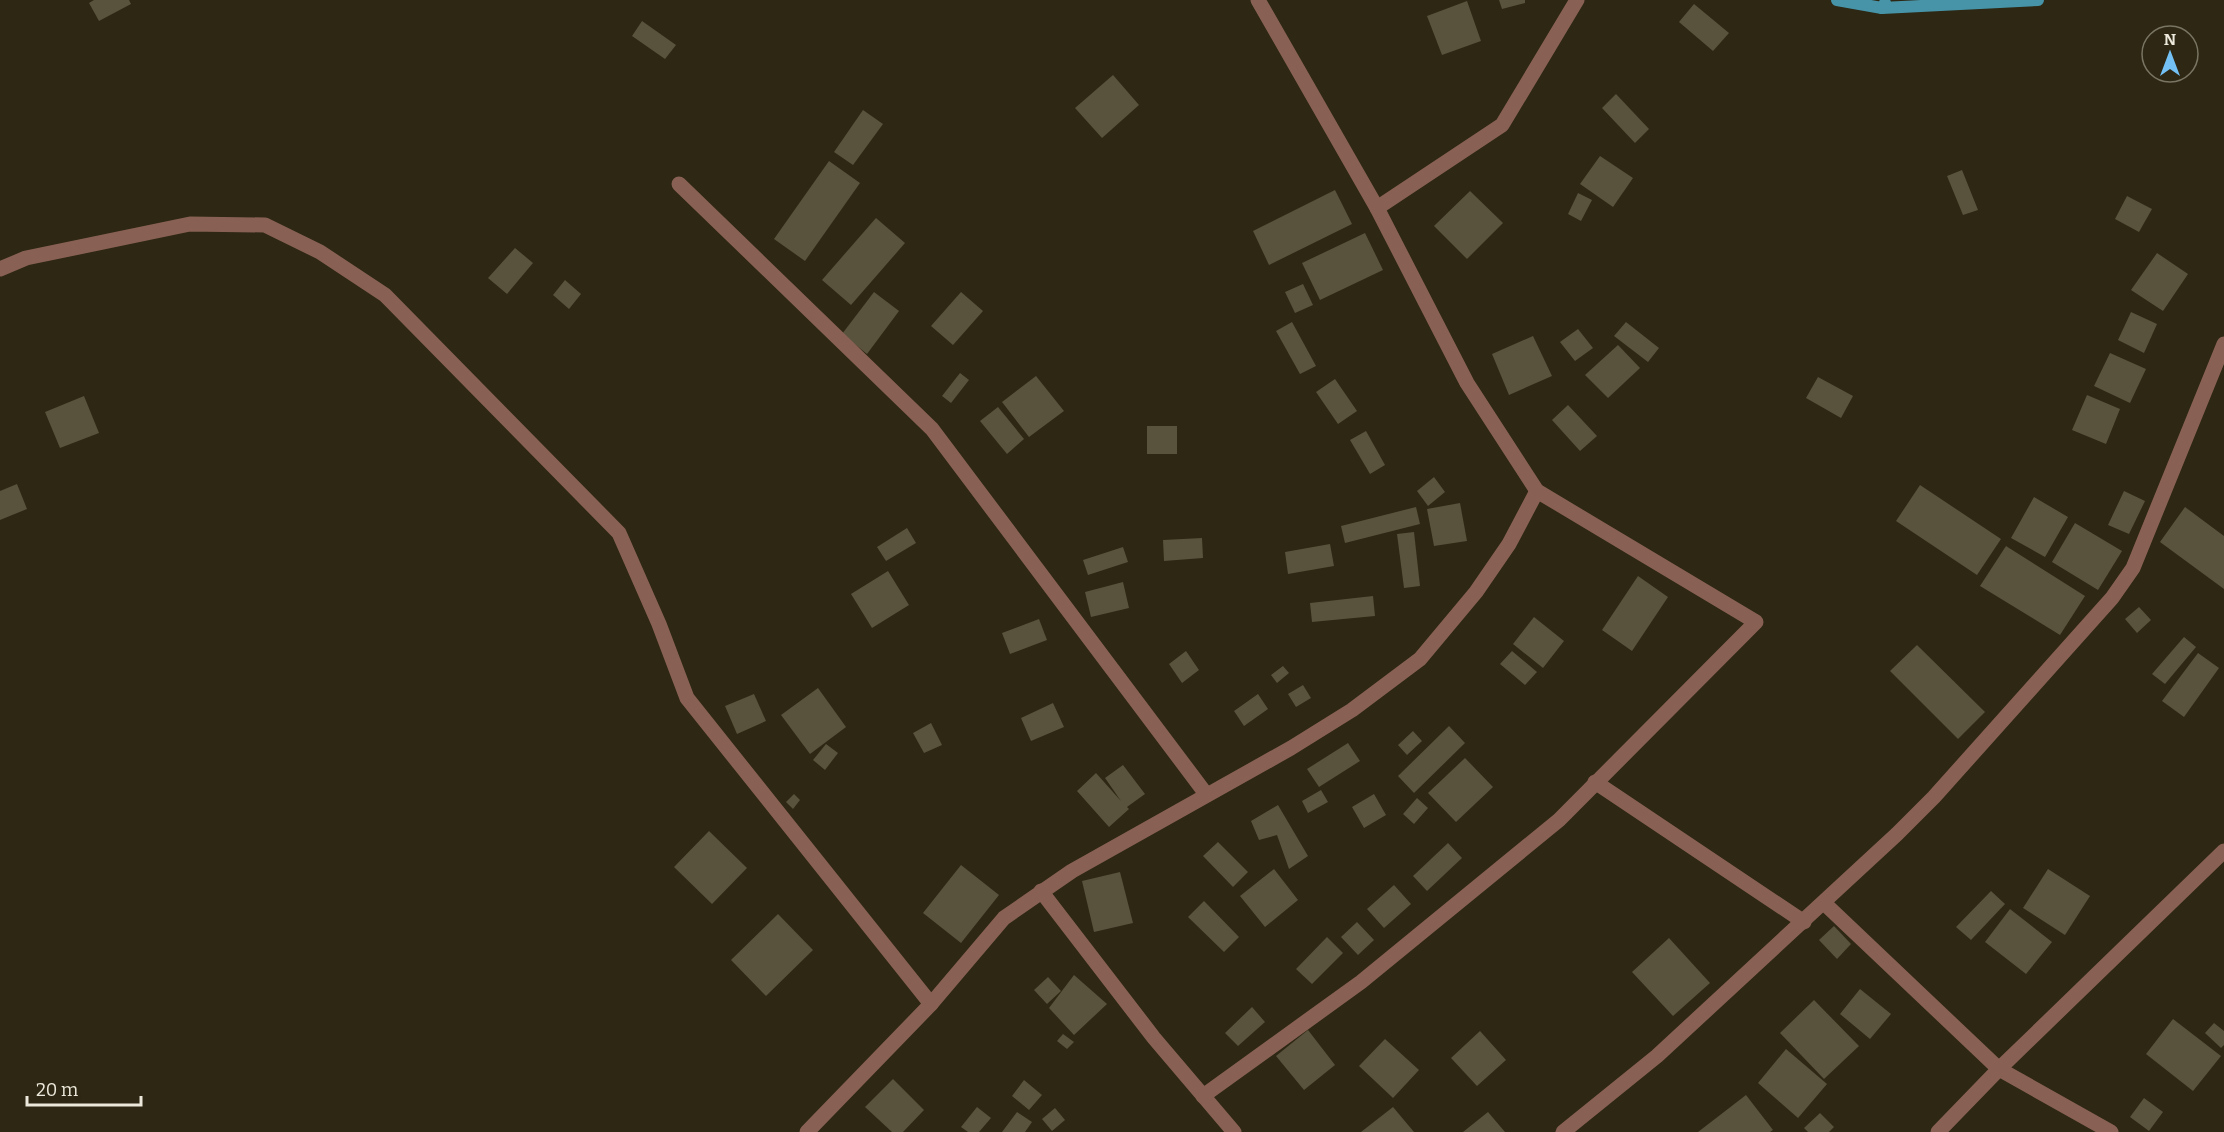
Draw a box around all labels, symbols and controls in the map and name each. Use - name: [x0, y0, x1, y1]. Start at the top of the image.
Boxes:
- north arrow: [2140, 24, 2200, 84]
- text: N: [2164, 30, 2176, 49]
- scale bar: [27, 1069, 141, 1107]
- text: 20 m: [36, 1079, 78, 1101]

